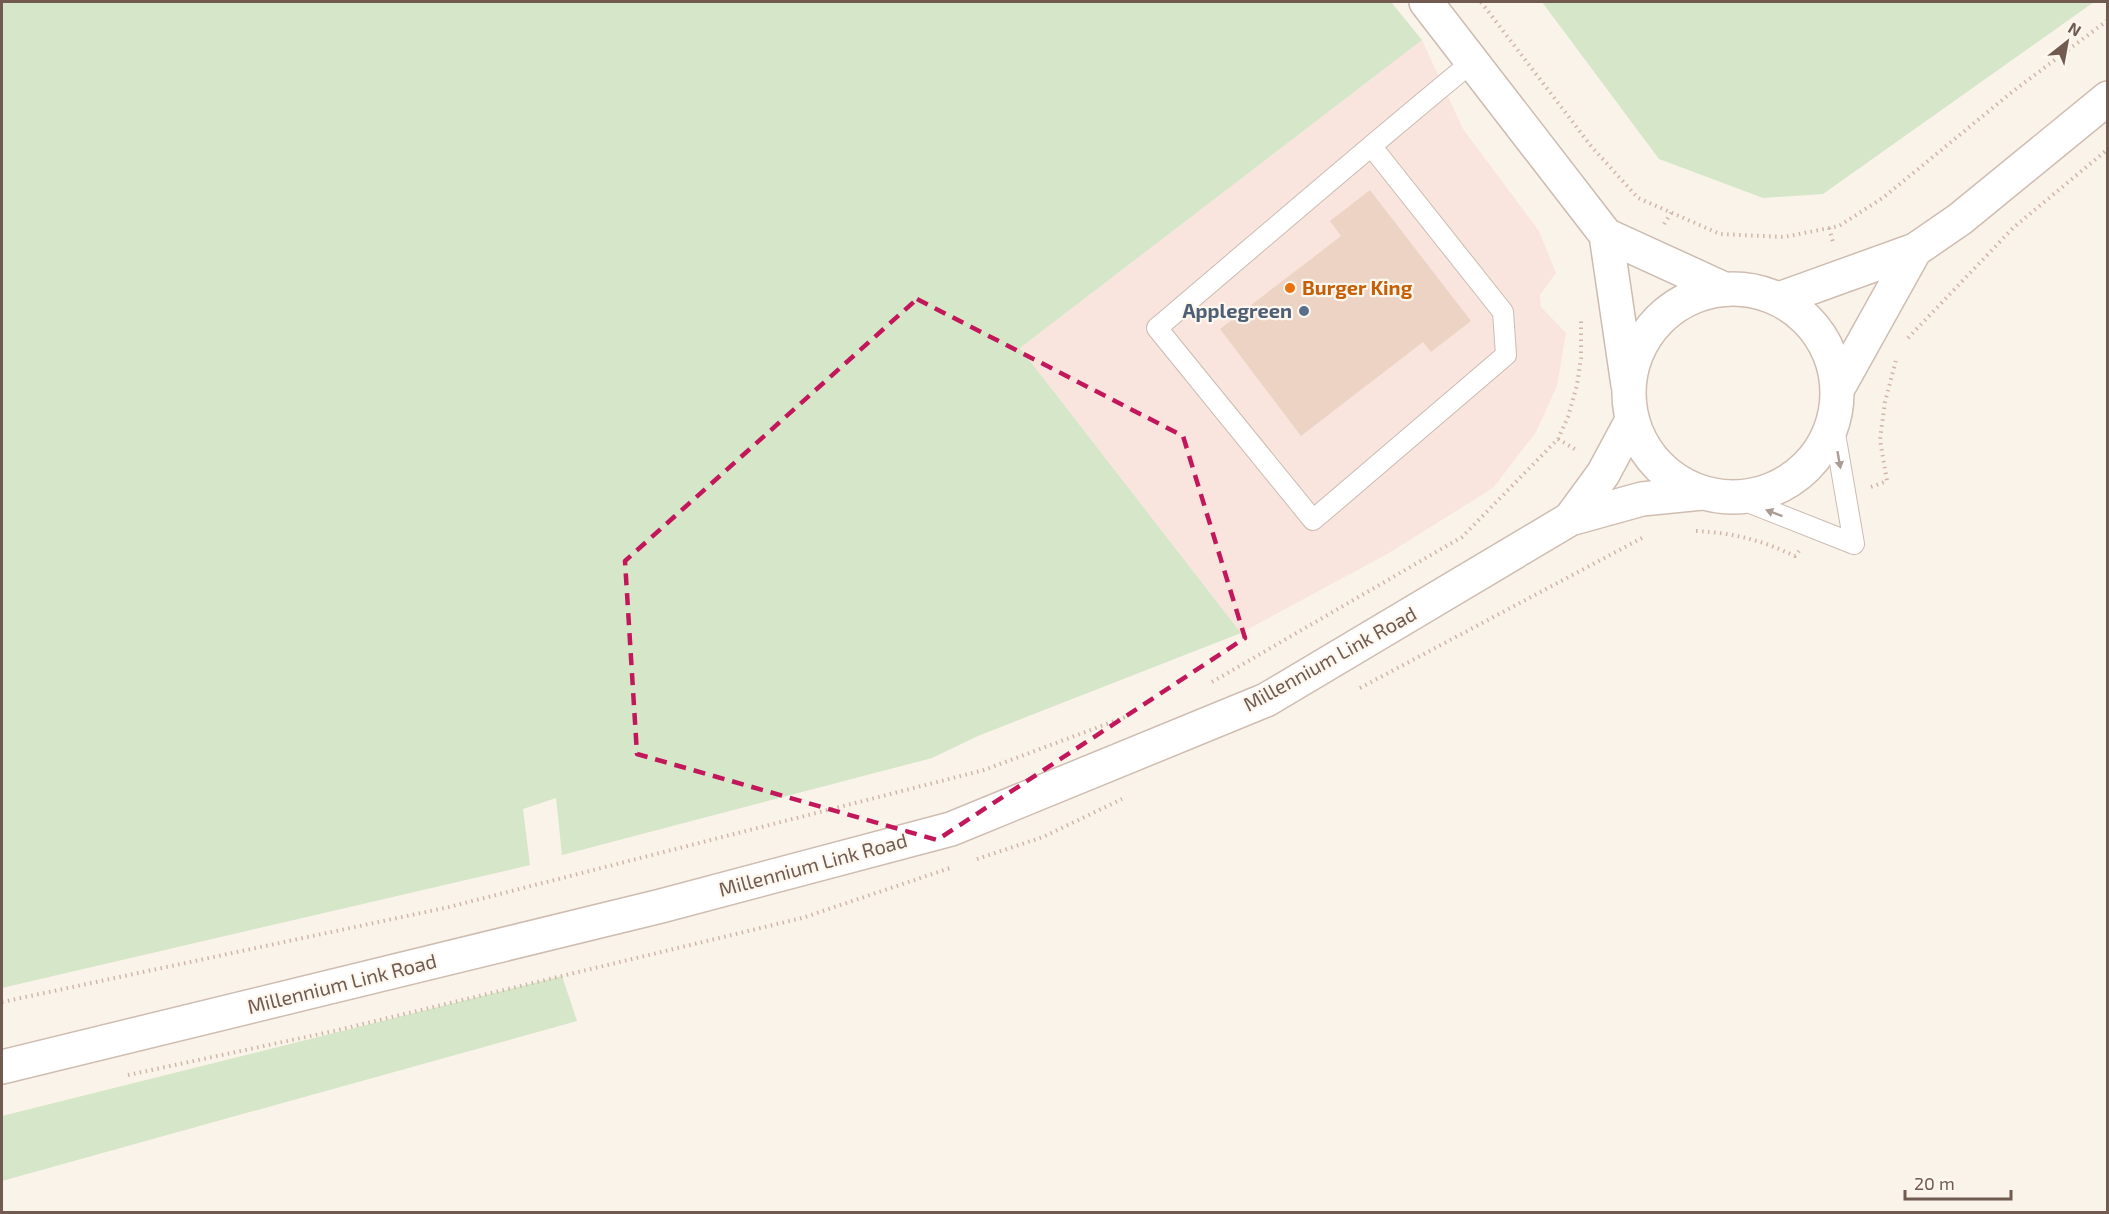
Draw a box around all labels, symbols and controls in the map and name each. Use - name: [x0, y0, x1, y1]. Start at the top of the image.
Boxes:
- north arrow: [2037, 12, 2097, 72]
- text: N: [2065, 18, 2085, 40]
- place label: Burger King: [1302, 275, 1413, 299]
- marker: Burger King: [1283, 281, 1297, 295]
- place label: Applegreen: [1183, 298, 1292, 322]
- marker: Applegreen: [1297, 304, 1311, 318]
- one-way arrow: [1835, 451, 1844, 470]
- one-way arrow: [1765, 508, 1783, 517]
- street label: Millennium Link Road: [1239, 601, 1420, 716]
- street label: Millennium Link Road: [716, 827, 910, 901]
- street label: Millennium Link Road: [245, 948, 439, 1018]
- scale bar: [1905, 1163, 2012, 1201]
- text: 20 m: [1914, 1172, 1955, 1194]

